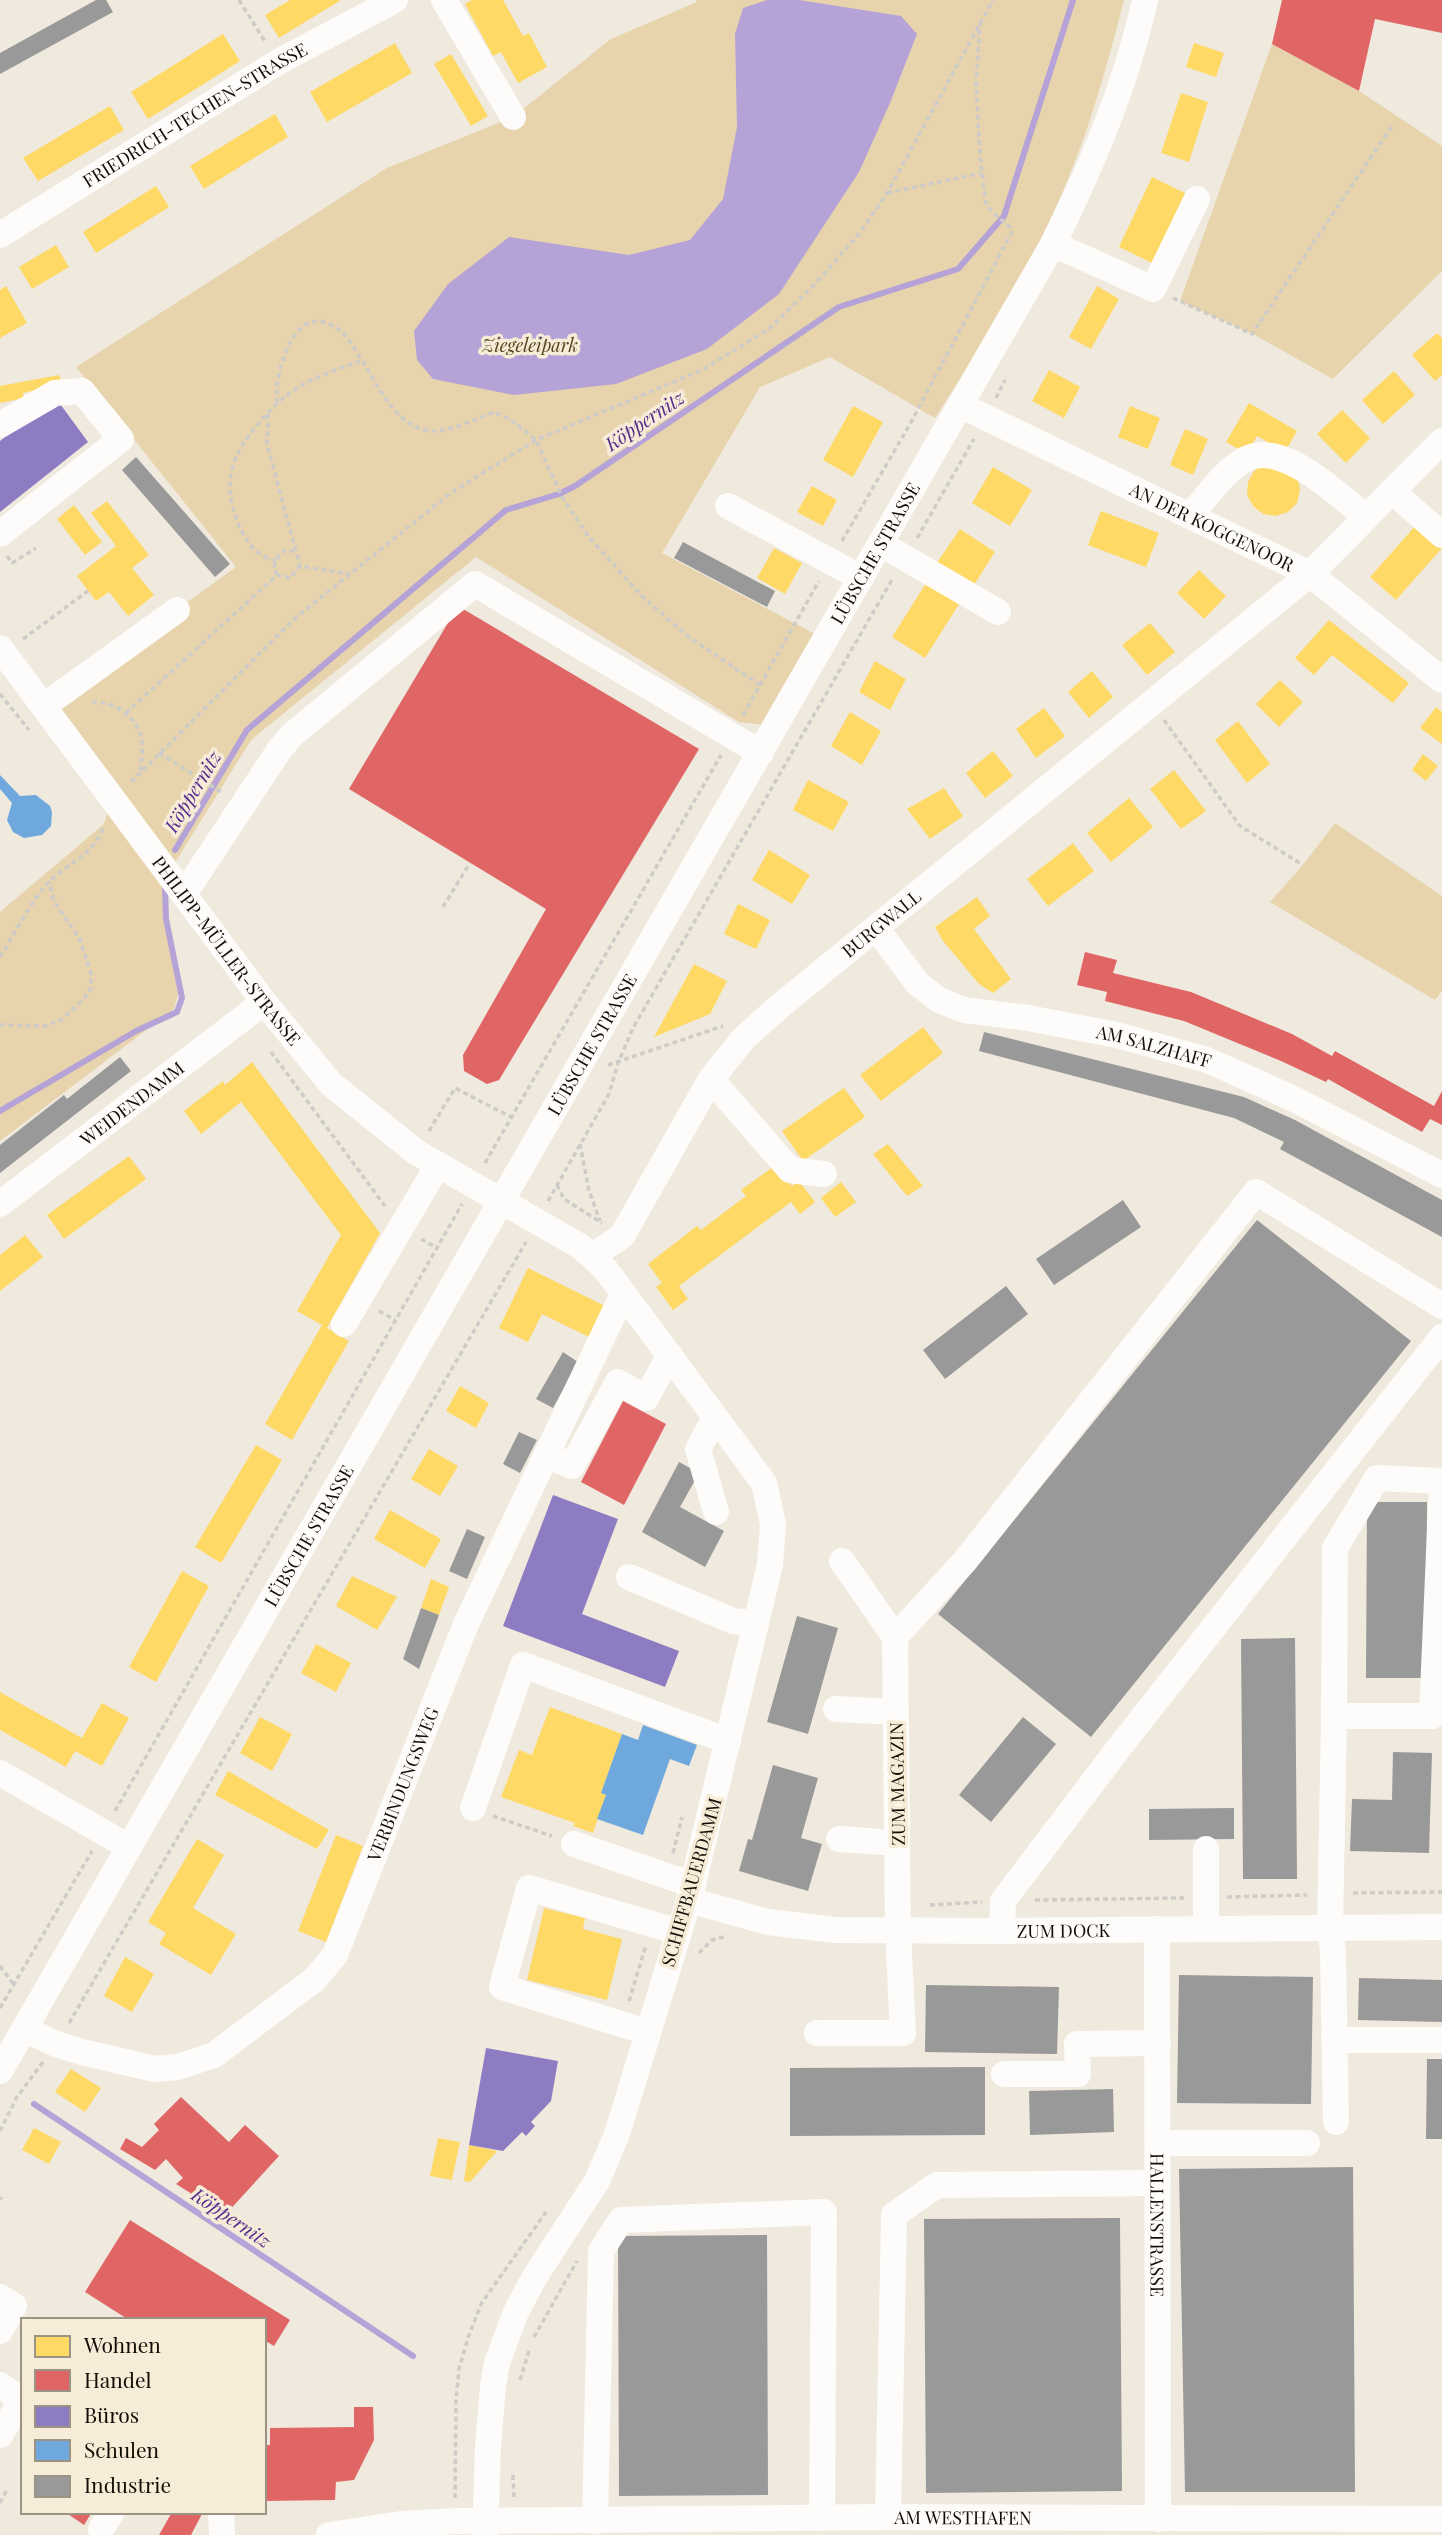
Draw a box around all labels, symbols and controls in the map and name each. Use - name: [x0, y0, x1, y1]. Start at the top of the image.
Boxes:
- street label: FRIEDRICH-TECHEN-STRASSE: [78, 37, 311, 193]
- park label: Ziegeleipark: [481, 333, 578, 357]
- water label: Köppernitz: [598, 383, 690, 457]
- street label: AN DER KOGGENOOR: [1125, 477, 1298, 577]
- street label: LÜBSCHE STRASSE: [825, 478, 925, 628]
- water label: Köppernitz: [157, 744, 227, 837]
- street label: PHILIPP-MÜLLER-STRASSE: [147, 851, 306, 1050]
- street label: BURGWALL: [837, 884, 926, 963]
- street label: LÜBSCHE STRASSE: [541, 969, 642, 1119]
- street label: AM SALZHAFF: [1094, 1019, 1214, 1073]
- street label: WEIDENDAMM: [74, 1056, 189, 1151]
- street label: LÜBSCHE STRASSE: [258, 1460, 359, 1611]
- street label: VERBINDUNGSWEG: [361, 1703, 444, 1866]
- street label: ZUM MAGAZIN: [884, 1722, 910, 1846]
- street label: SCHIFFBAUERDAMM: [655, 1795, 727, 1969]
- street label: ZUM DOCK: [1017, 1918, 1111, 1943]
- street label: HALLENSTRASSE: [1145, 2153, 1170, 2297]
- water label: Köppernitz: [186, 2180, 278, 2254]
- legend: [21, 2318, 266, 2514]
- text: Wohnen: [83, 2330, 161, 2358]
- text: Handel: [84, 2365, 152, 2393]
- text: Büros: [84, 2400, 139, 2428]
- text: Schulen: [84, 2435, 160, 2463]
- text: Industrie: [84, 2470, 171, 2498]
- street label: AM WESTHAFEN: [893, 2505, 1032, 2530]

